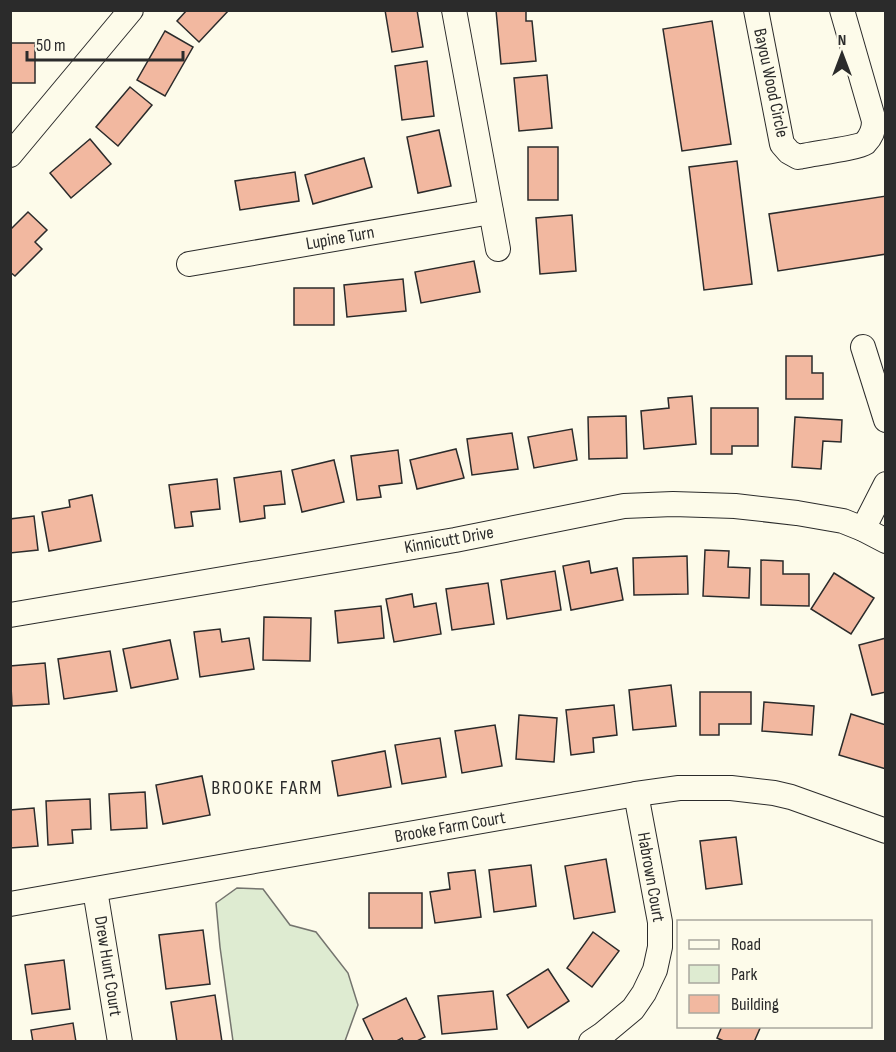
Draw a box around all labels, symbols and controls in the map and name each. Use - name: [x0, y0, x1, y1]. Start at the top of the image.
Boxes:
- scale bar: [27, 24, 183, 62]
- north arrow: [812, 24, 872, 84]
- street label: Bayou Wood Circle: [749, 27, 793, 139]
- text: N: [838, 31, 846, 50]
- text: 50 m: [36, 35, 66, 56]
- street label: Lupine Turn: [304, 222, 376, 254]
- street label: Kinnicutt Drive: [403, 522, 495, 558]
- district label: BROOKE FARM: [211, 776, 323, 800]
- street label: Brooke Farm Court: [393, 807, 507, 847]
- street label: Habrown Court: [633, 830, 669, 924]
- street label: Drew Hunt Court: [90, 914, 126, 1018]
- legend: [677, 920, 872, 1028]
- text: Road: [731, 934, 761, 955]
- text: Park: [731, 964, 757, 985]
- text: Building: [731, 994, 779, 1015]

